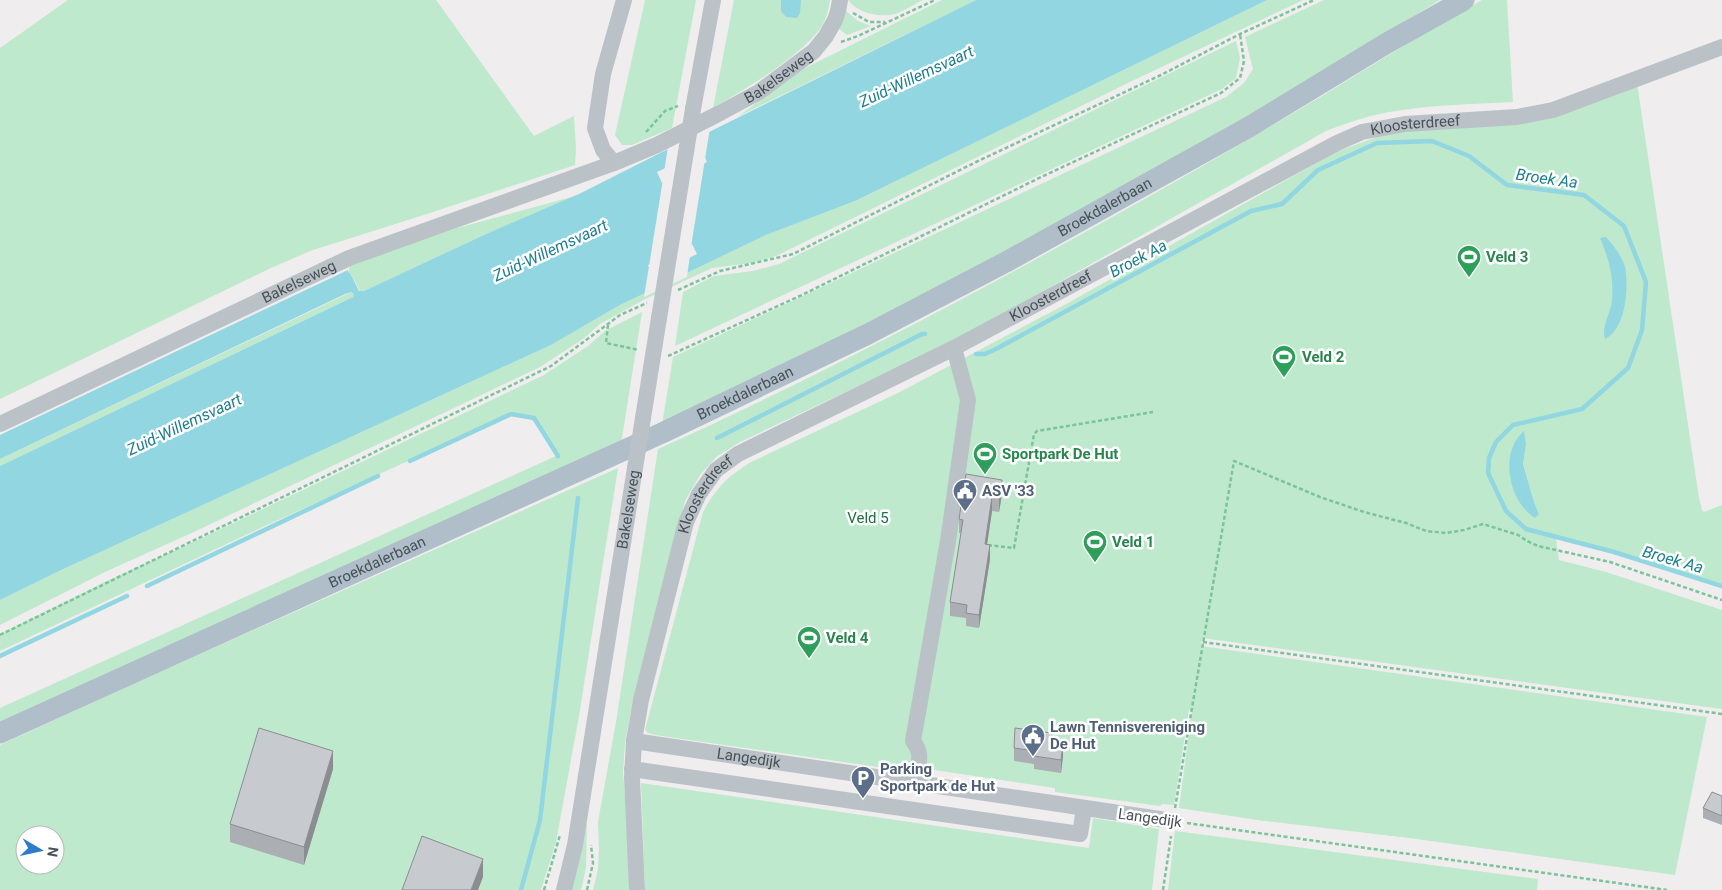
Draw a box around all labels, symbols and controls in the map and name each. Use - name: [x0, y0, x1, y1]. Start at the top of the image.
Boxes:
- water label: Zuid-Willemsvaart: [855, 41, 977, 112]
- street label: Bakelseweg: [741, 46, 816, 107]
- street label: Kloosterdreef: [1369, 112, 1462, 139]
- water label: Broek Aa: [1515, 165, 1579, 192]
- street label: Broekdalerbaan: [1055, 174, 1155, 240]
- water label: Zuid-Willemsvaart: [489, 215, 611, 286]
- water label: Broek Aa: [1106, 235, 1170, 281]
- sports icon: Veld 3: [1456, 244, 1482, 278]
- place label: Veld 3: [1486, 248, 1528, 266]
- street label: Bakelseweg: [259, 257, 339, 307]
- street label: Kloosterdreef: [1006, 267, 1095, 326]
- sports icon: Veld 2: [1271, 344, 1297, 378]
- place label: Veld 2: [1302, 348, 1345, 366]
- street label: Broekdalerbaan: [694, 362, 796, 424]
- water label: Zuid-Willemsvaart: [123, 389, 245, 460]
- sports icon: Sportpark De Hut: [972, 441, 998, 475]
- place label: Sportpark De Hut: [1002, 445, 1118, 463]
- street label: Kloosterdreef: [674, 451, 737, 535]
- street label: Bakelseweg: [613, 469, 644, 550]
- public building icon: ASV '33: [952, 478, 978, 512]
- place label: ASV '33: [982, 482, 1034, 500]
- park label: Veld 5: [847, 509, 889, 527]
- sports icon: Veld 1: [1082, 529, 1108, 563]
- street label: Broekdalerbaan: [326, 532, 428, 592]
- place label: Veld 1: [1112, 533, 1154, 551]
- water label: Broek Aa: [1640, 542, 1705, 577]
- sports icon: Veld 4: [796, 625, 822, 659]
- place label: Veld 4: [826, 629, 869, 647]
- place label: Lawn Tennisvereniging De Hut: [1050, 718, 1205, 753]
- public building icon: Lawn Tennisvereniging De Hut: [1020, 723, 1046, 757]
- street label: Langedijk: [716, 744, 782, 772]
- place label: Parking Sportpark de Hut: [880, 760, 995, 795]
- parking icon: Parking Sportpark de Hut: [850, 765, 876, 799]
- street label: Langedijk: [1117, 805, 1183, 831]
- north arrow: [15, 825, 65, 875]
- text: N: [44, 846, 62, 858]

